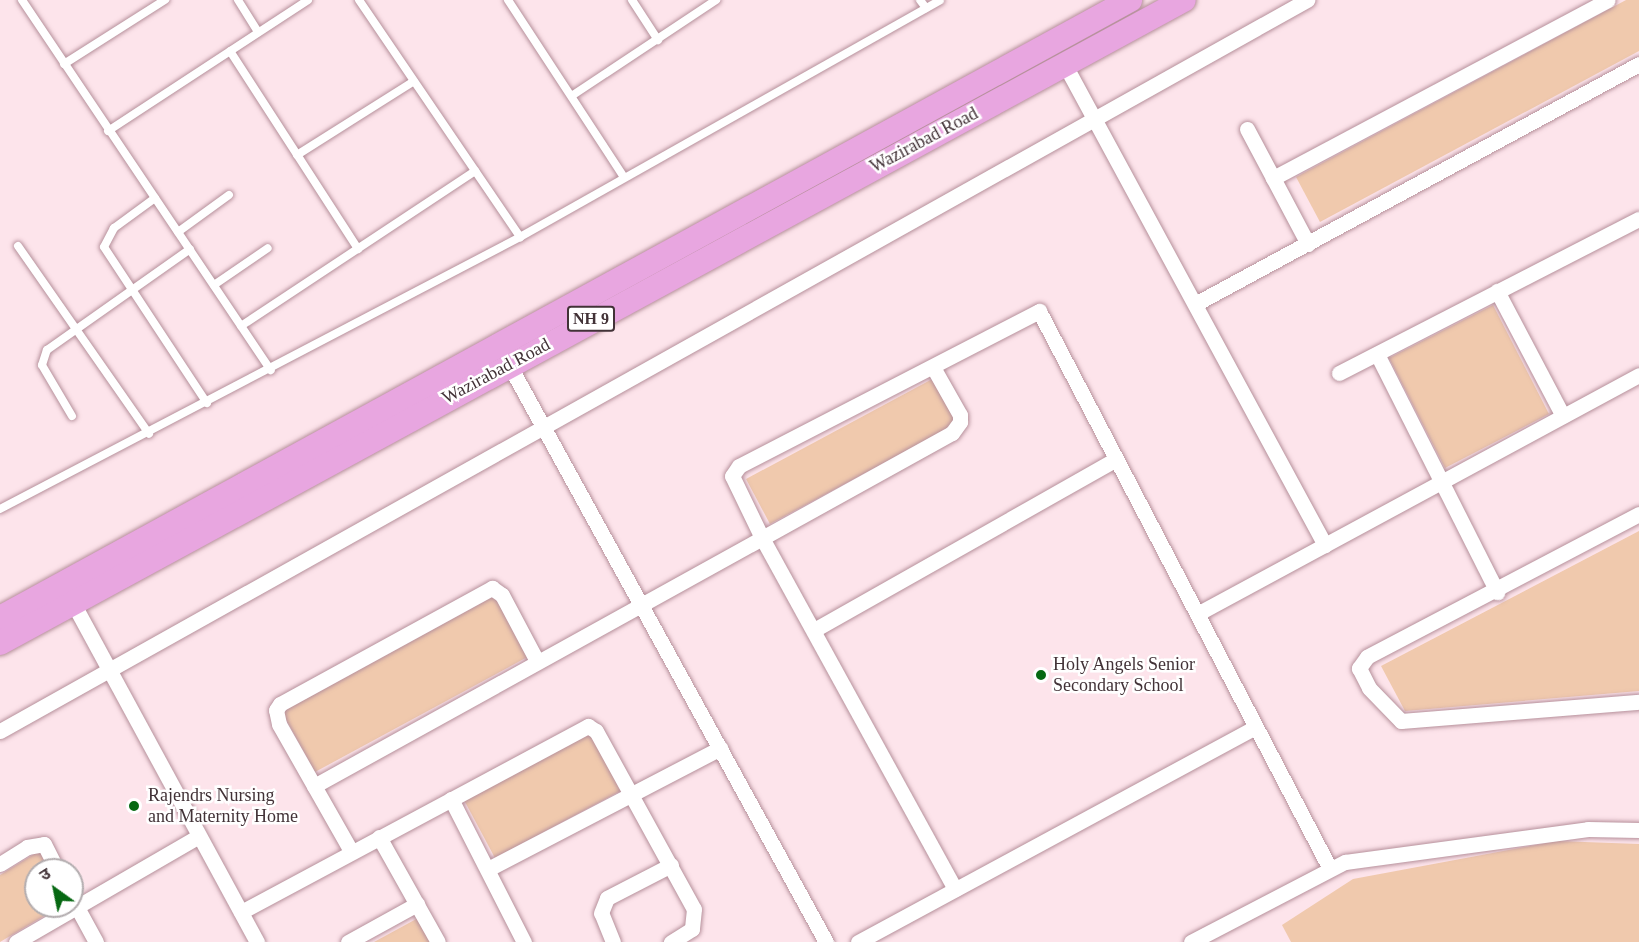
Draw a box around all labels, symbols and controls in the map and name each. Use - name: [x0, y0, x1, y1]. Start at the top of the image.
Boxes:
- street label: Wazirabad Road: [866, 103, 982, 177]
- road number: NH 9: [567, 306, 615, 332]
- street label: Wazirabad Road: [438, 334, 554, 408]
- place label: Holy Angels Senior Secondary School: [1053, 654, 1196, 696]
- marker: Holy Angels Senior Secondary School: [1034, 668, 1048, 682]
- place label: Rajendrs Nursing and Maternity Home: [148, 785, 298, 828]
- marker: Rajendrs Nursing and Maternity Home: [125, 797, 143, 815]
- north arrow: [24, 858, 84, 918]
- text: उ: [36, 864, 54, 884]

